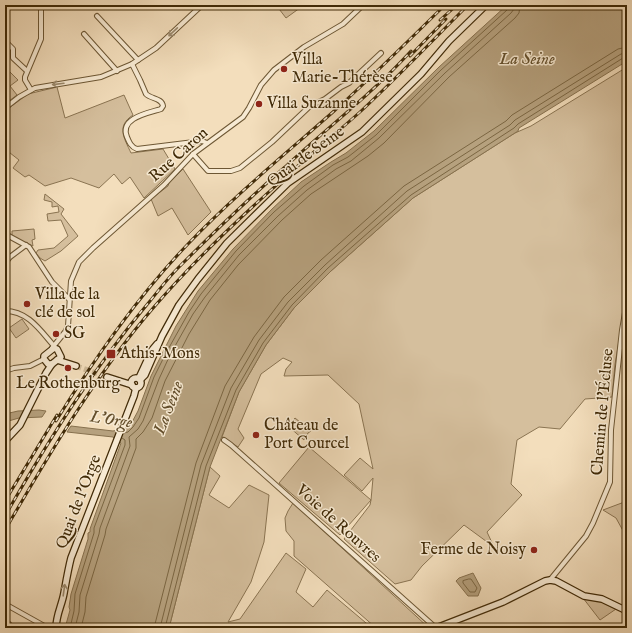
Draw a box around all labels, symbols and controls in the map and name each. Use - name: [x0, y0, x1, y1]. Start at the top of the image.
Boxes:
- one-way arrow: [168, 27, 179, 36]
- water label: La Seine: [498, 49, 555, 70]
- place label: Villa Marie-Thérèse: [291, 50, 393, 88]
- marker: Villa Marie-Thérèse: [279, 64, 289, 74]
- one-way arrow: [52, 80, 65, 88]
- place label: Villa Suzanne: [266, 94, 356, 114]
- marker: Villa Suzanne: [254, 99, 264, 109]
- street label: Quai de Seine: [263, 122, 349, 192]
- street label: Rue Caron: [145, 123, 213, 187]
- place label: Villa de la clé de sol: [34, 285, 100, 323]
- marker: Villa de la clé de sol: [22, 299, 32, 309]
- place label: SG: [64, 324, 85, 344]
- marker: SG: [51, 329, 61, 339]
- place label: Athis-Mons: [119, 344, 200, 364]
- street label: Chemin de l'Écluse: [585, 347, 619, 476]
- marker: Athis-Mons: [105, 348, 117, 360]
- marker: Le Rothenburg: [63, 363, 73, 373]
- place label: Le Rothenburg: [16, 374, 120, 394]
- water label: La Seine: [149, 378, 189, 439]
- water label: L'Orge: [87, 406, 134, 434]
- place label: Château de Port Courcel: [264, 416, 350, 454]
- marker: Château de Port Courcel: [251, 430, 261, 440]
- street label: Quai de l'Orge: [52, 452, 106, 552]
- street label: Voie de Rouvres: [291, 480, 385, 568]
- place label: Ferme de Noisy: [421, 540, 526, 560]
- marker: Ferme de Noisy: [529, 545, 539, 555]
- one-way arrow: [60, 584, 68, 597]

